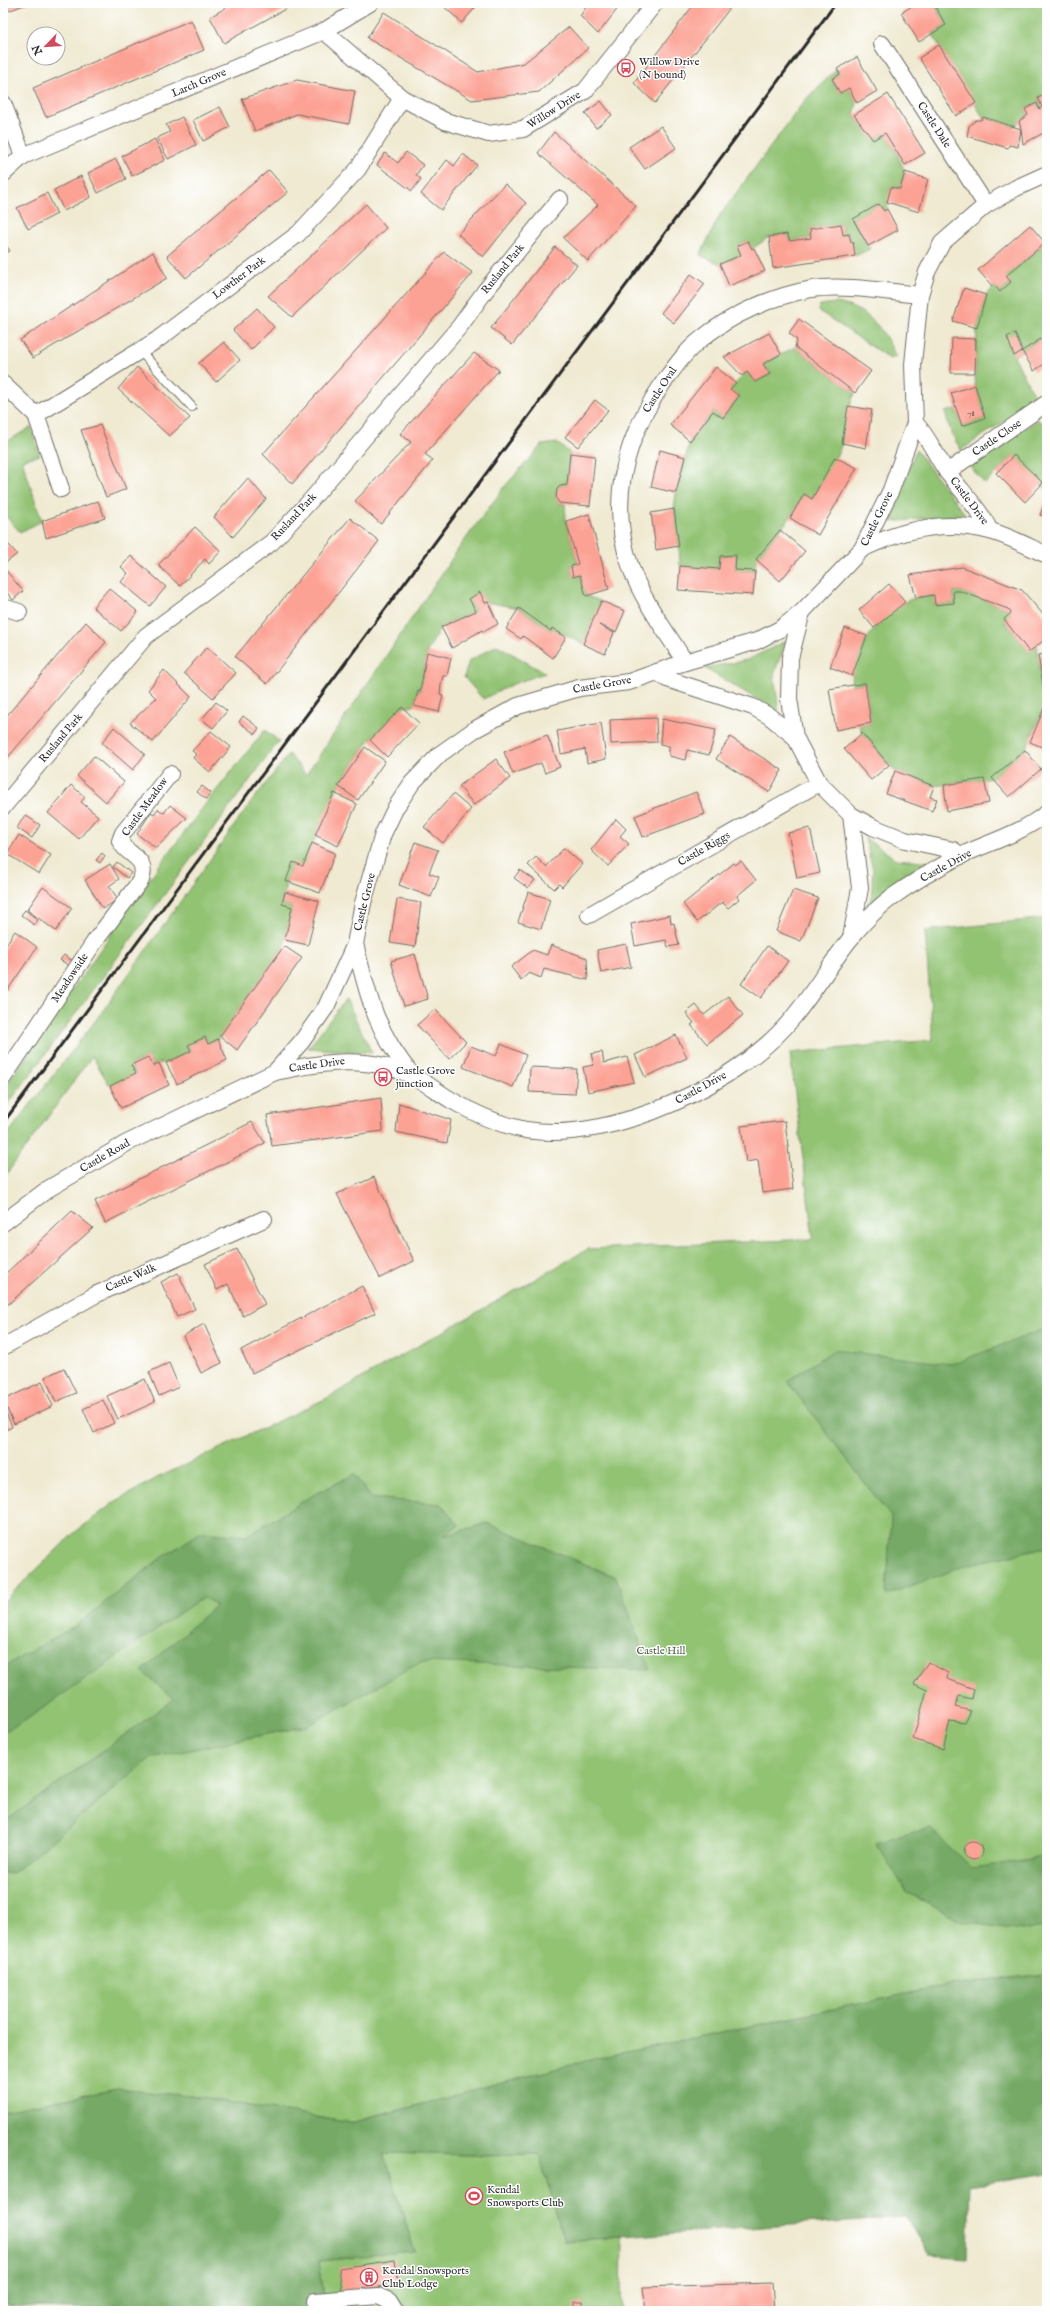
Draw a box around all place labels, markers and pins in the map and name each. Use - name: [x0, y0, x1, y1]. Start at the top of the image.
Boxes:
- place label: Willow Drive (N bound): [639, 55, 699, 82]
- bus stop icon: Willow Drive (N bound): [616, 58, 636, 78]
- place label: Castle Grove junction: [395, 1064, 455, 1091]
- bus stop icon: Castle Grove junction: [373, 1067, 393, 1087]
- place label: Kendal Snowsports Club: [487, 2183, 564, 2210]
- sports icon: Kendal Snowsports Club: [464, 2186, 484, 2206]
- place label: Kendal Snowsports Club Lodge: [382, 2264, 469, 2291]
- building icon: Kendal Snowsports Club Lodge: [359, 2267, 379, 2287]

